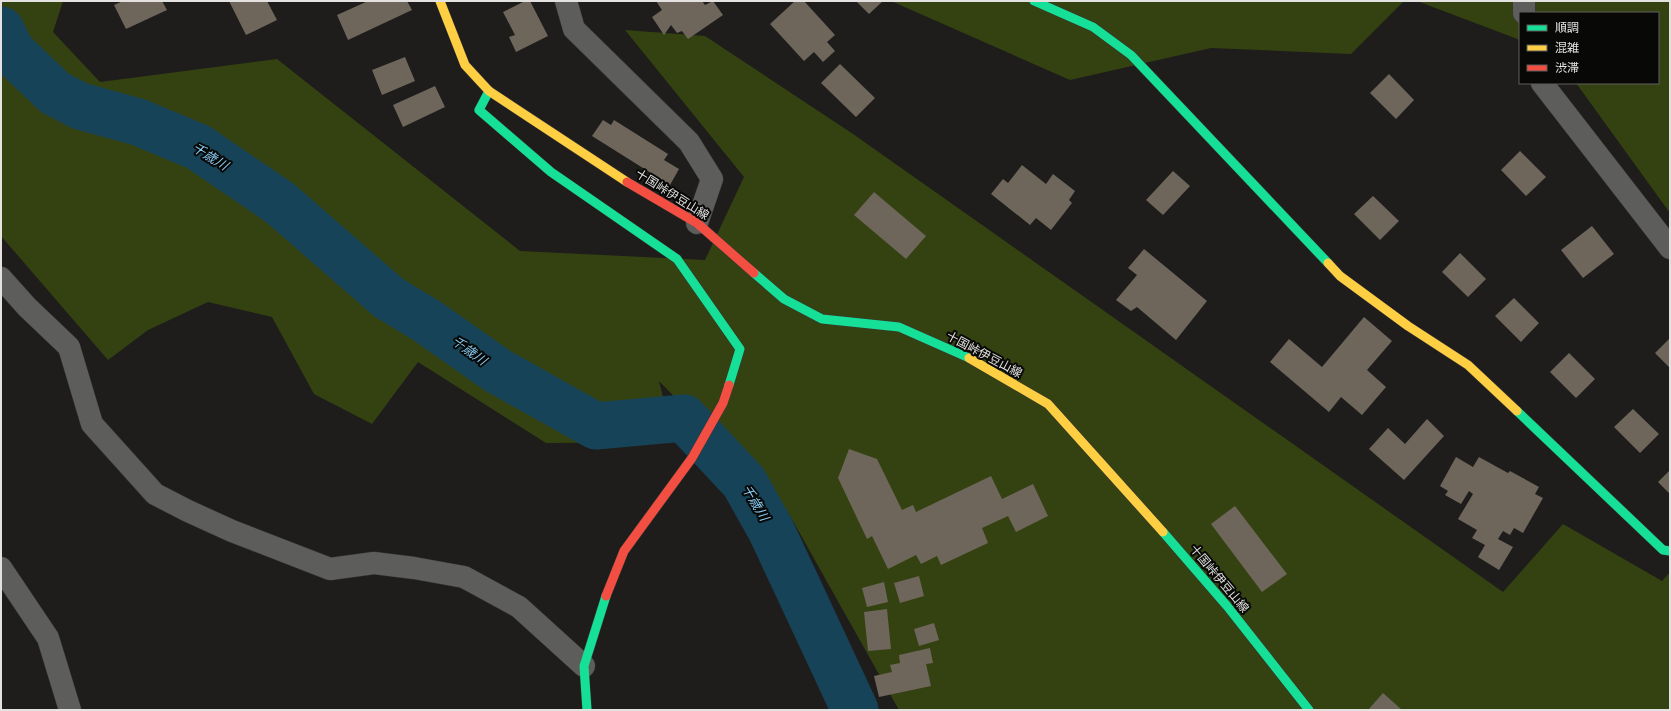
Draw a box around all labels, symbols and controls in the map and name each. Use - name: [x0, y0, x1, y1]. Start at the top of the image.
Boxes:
- legend: [1519, 12, 1659, 84]
- text: 順調: [1555, 21, 1579, 36]
- text: 混雑: [1555, 41, 1579, 56]
- text: 渋滞: [1555, 61, 1579, 76]
- water label: 千歳川: [189, 140, 232, 175]
- street label: 十国峠伊豆山線: [632, 166, 712, 224]
- street label: 十国峠伊豆山線: [943, 329, 1025, 381]
- water label: 千歳川: [449, 333, 491, 370]
- water label: 千歳川: [738, 482, 773, 526]
- street label: 十国峠伊豆山線: [1186, 542, 1252, 616]

